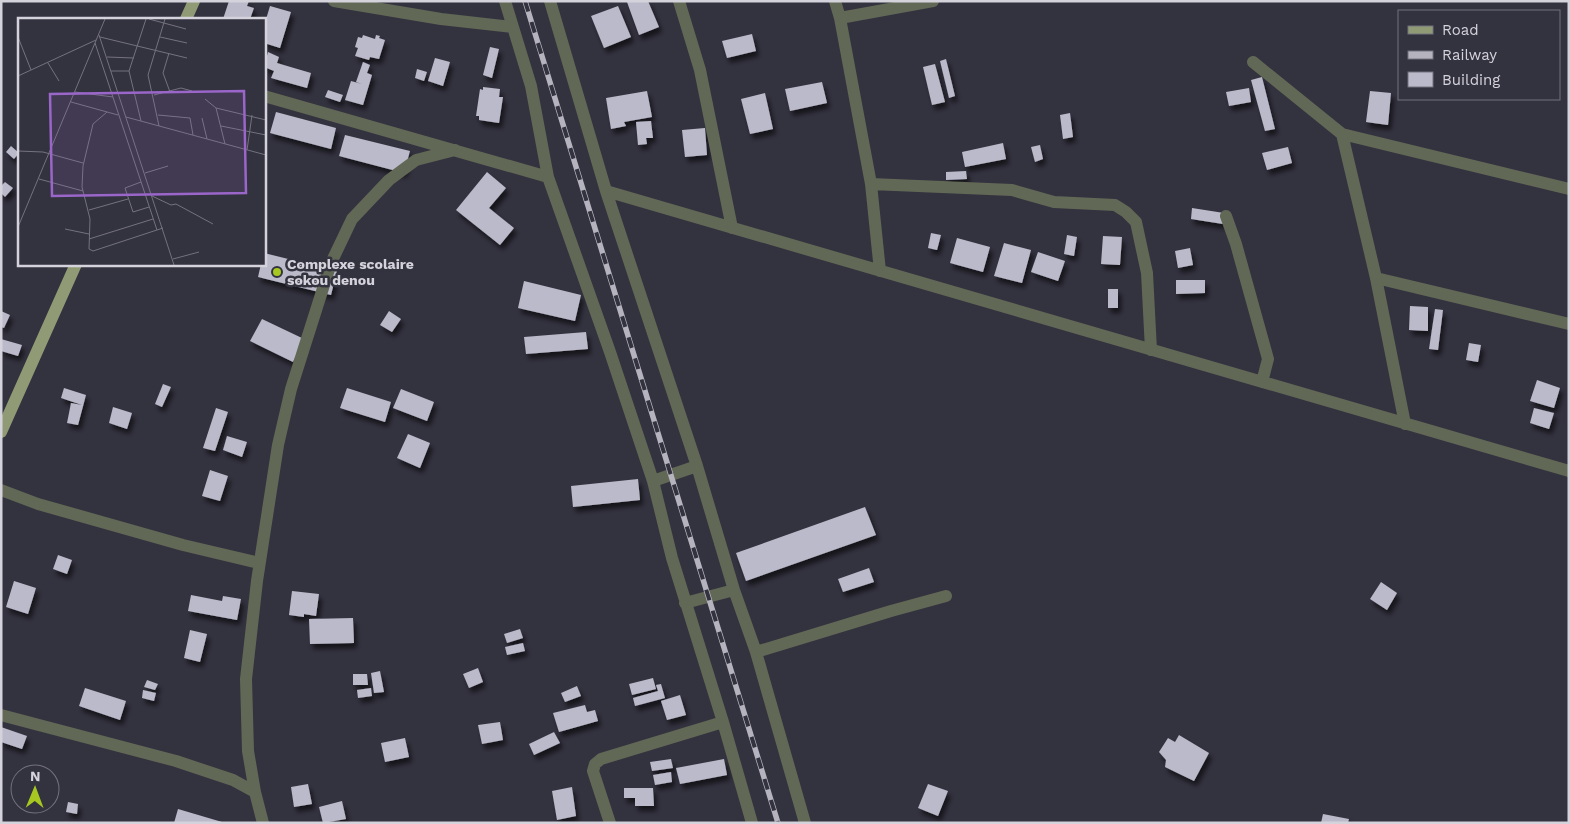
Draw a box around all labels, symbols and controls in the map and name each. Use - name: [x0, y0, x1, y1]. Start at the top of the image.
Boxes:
- legend: [1398, 10, 1560, 100]
- inset map: [18, 18, 265, 265]
- text: Road: [1442, 21, 1479, 39]
- text: Railway: [1442, 46, 1497, 64]
- text: Building: [1442, 71, 1500, 89]
- place label: Complexe scolaire sokou denou: [287, 256, 414, 288]
- marker: Complexe scolaire sokou denou: [271, 266, 283, 278]
- north arrow: [10, 764, 60, 814]
- text: N: [30, 768, 41, 784]

